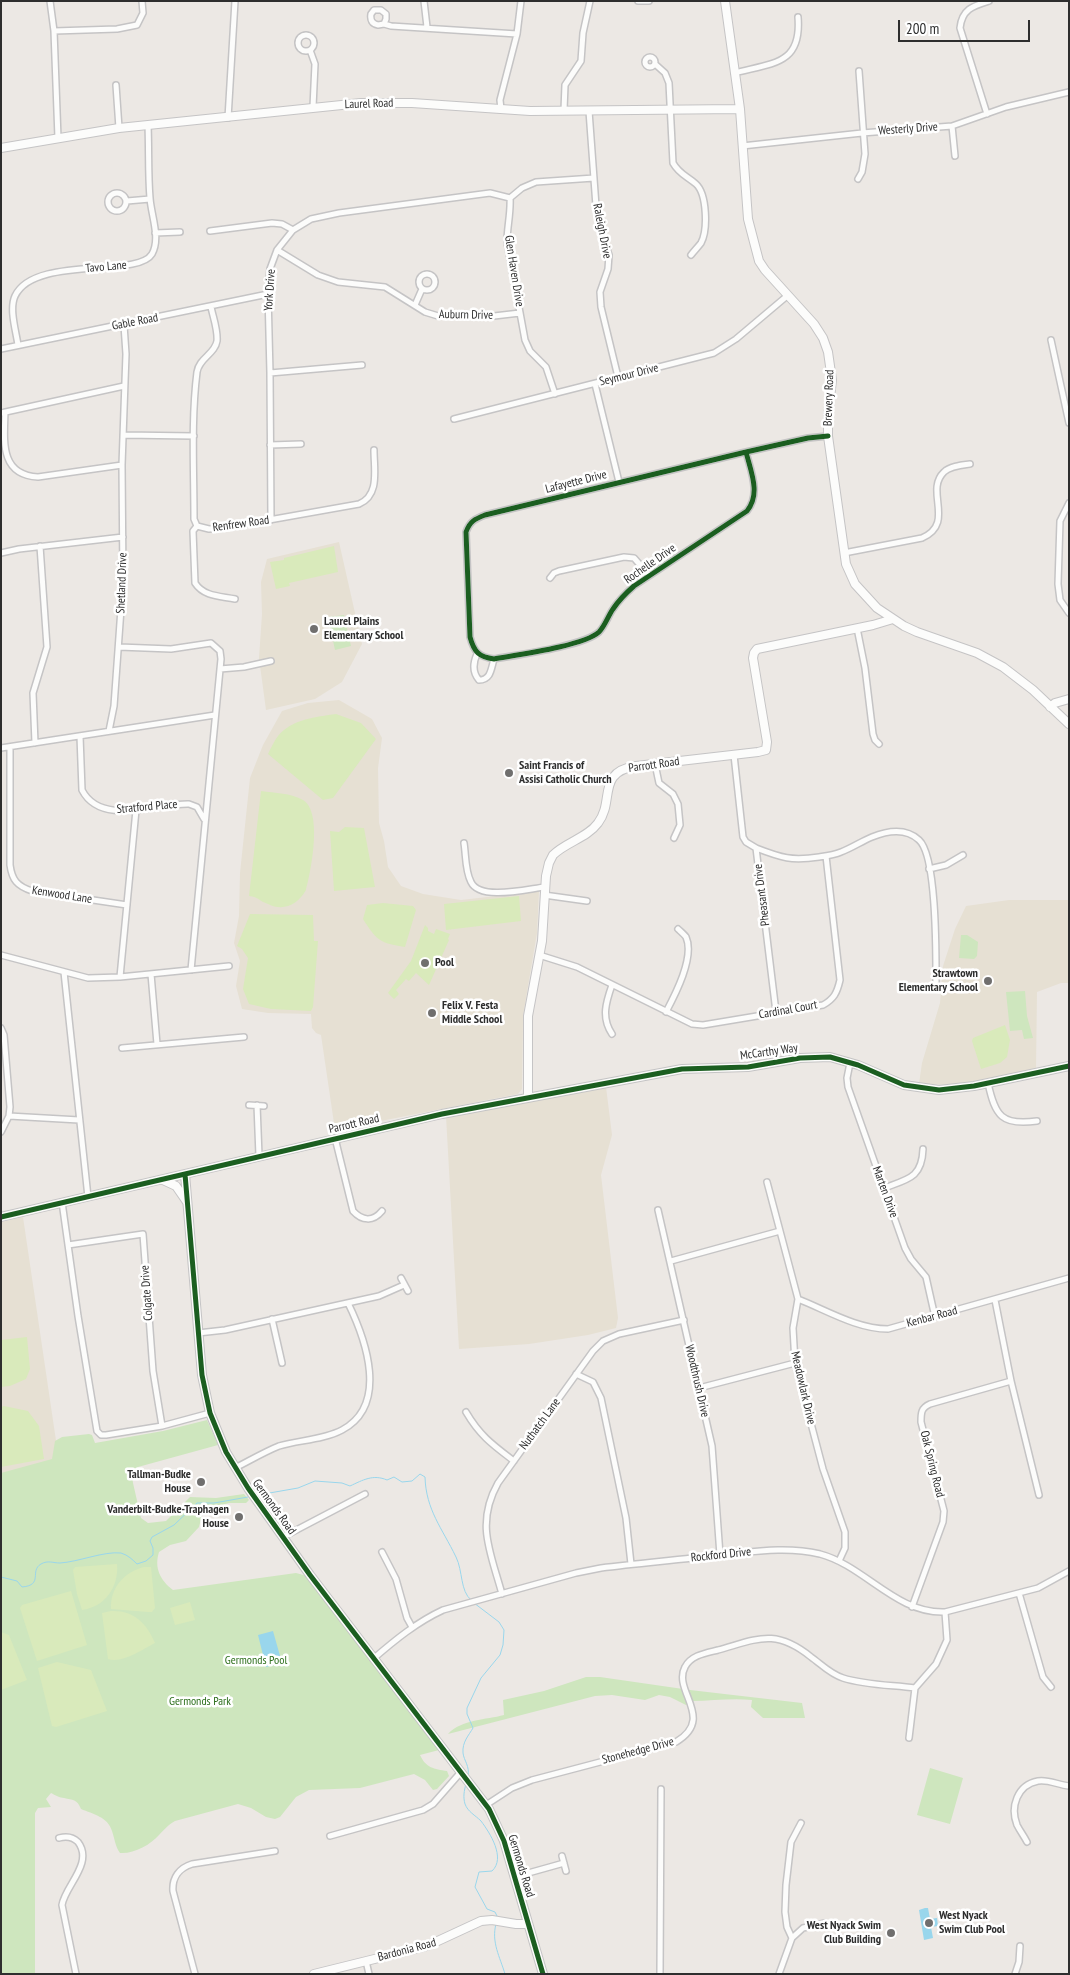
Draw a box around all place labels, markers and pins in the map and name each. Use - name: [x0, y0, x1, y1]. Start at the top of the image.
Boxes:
- place label: Laurel Plains Elementary School: [324, 615, 403, 643]
- marker: Laurel Plains Elementary School: [308, 623, 320, 635]
- place label: Saint Francis of Assisi Catholic Church: [519, 759, 612, 787]
- marker: Saint Francis of Assisi Catholic Church: [503, 767, 515, 779]
- place label: Pool: [435, 956, 454, 970]
- marker: Pool: [419, 957, 431, 969]
- place label: Strawtown Elementary School: [899, 967, 978, 995]
- marker: Strawtown Elementary School: [982, 975, 994, 987]
- place label: Felix V. Festa Middle School: [442, 999, 502, 1027]
- marker: Felix V. Festa Middle School: [426, 1007, 438, 1019]
- place label: Tallman-Budke House: [127, 1468, 191, 1496]
- marker: Tallman-Budke House: [195, 1476, 207, 1488]
- place label: Vanderbilt-Budke-Traphagen House: [107, 1503, 229, 1531]
- marker: Vanderbilt-Budke-Traphagen House: [233, 1511, 245, 1523]
- place label: West Nyack Swim Club Pool: [939, 1909, 1005, 1937]
- marker: West Nyack Swim Club Pool: [923, 1917, 935, 1929]
- place label: West Nyack Swim Club Building: [807, 1919, 881, 1947]
- marker: West Nyack Swim Club Building: [885, 1927, 897, 1939]

